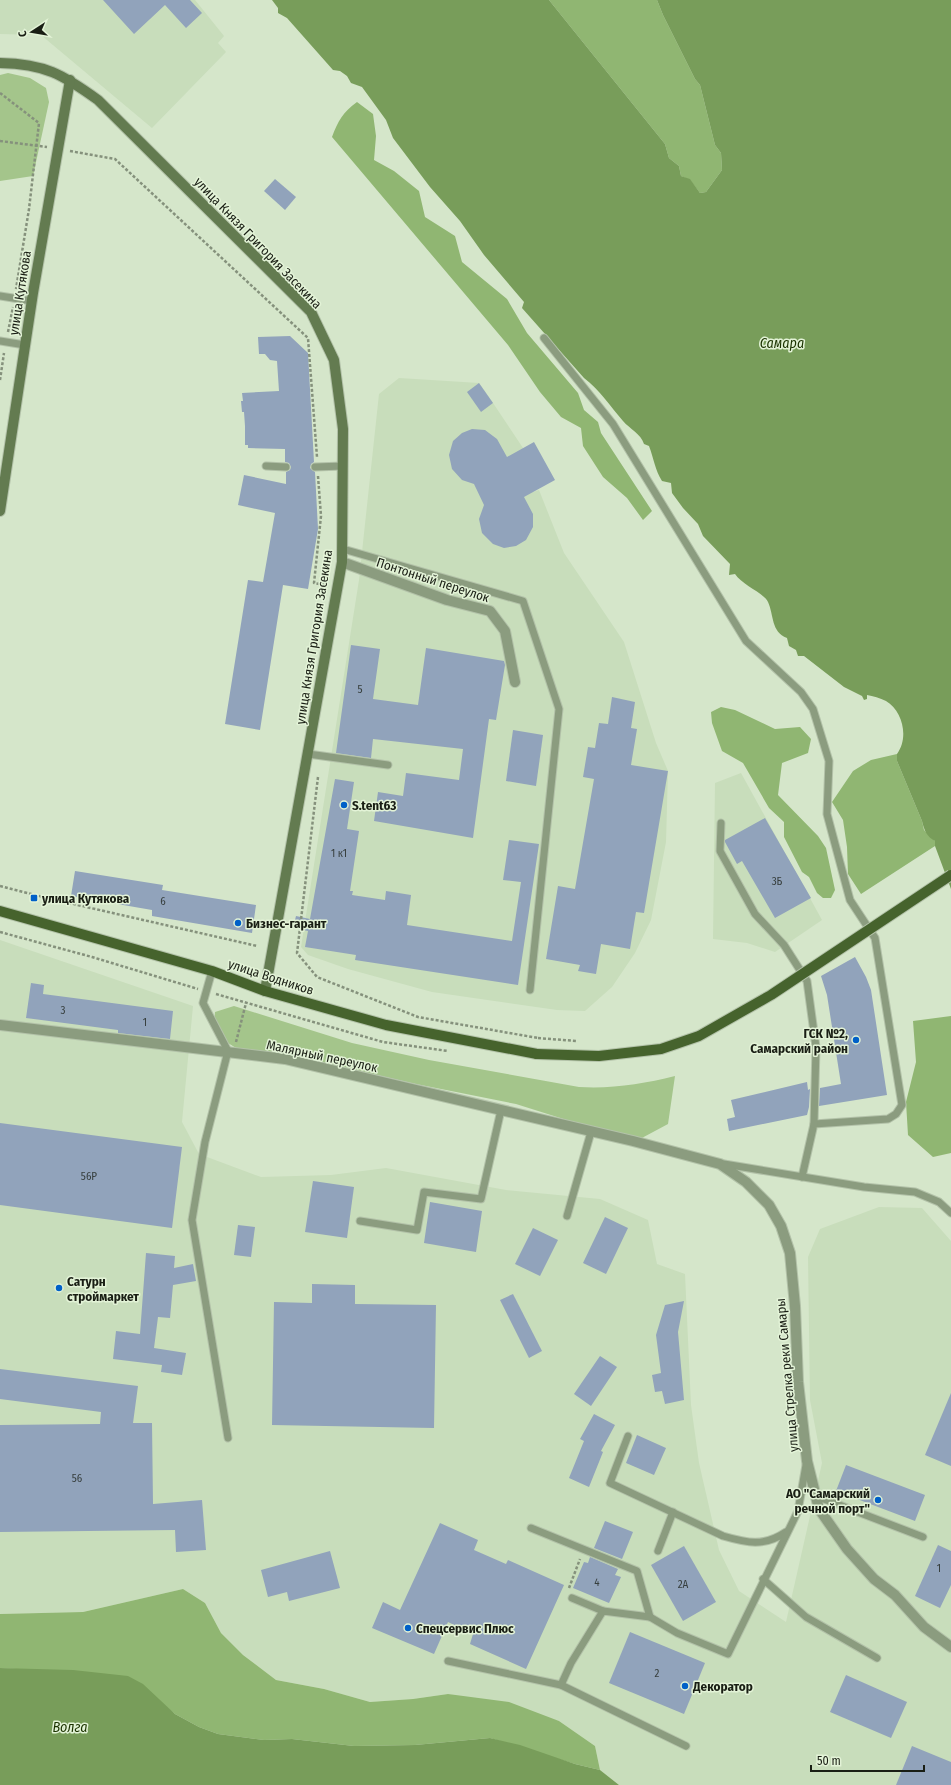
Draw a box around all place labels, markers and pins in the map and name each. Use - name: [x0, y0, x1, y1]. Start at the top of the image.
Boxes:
- place label: S.tent63: [352, 798, 396, 813]
- marker: S.tent63: [339, 800, 349, 810]
- place label: улица Кутякова: [41, 891, 130, 906]
- marker: улица Кутякова: [29, 893, 39, 903]
- place label: Бизнес-гарант: [246, 916, 327, 931]
- marker: Бизнес-гарант: [233, 918, 243, 928]
- place label: ГСК №2, Самарский район: [750, 1026, 848, 1056]
- marker: ГСК №2, Самарский район: [851, 1035, 861, 1045]
- place label: Сатурн строймаркет: [67, 1274, 139, 1304]
- marker: Сатурн строймаркет: [54, 1283, 64, 1293]
- place label: АО "Самарский речной порт": [785, 1486, 870, 1516]
- marker: АО "Самарский речной порт": [873, 1495, 883, 1505]
- place label: Спецсервис Плюс: [416, 1621, 514, 1636]
- marker: Спецсервис Плюс: [403, 1623, 413, 1633]
- place label: Декоратор: [692, 1679, 753, 1694]
- marker: Декоратор: [680, 1681, 690, 1691]

